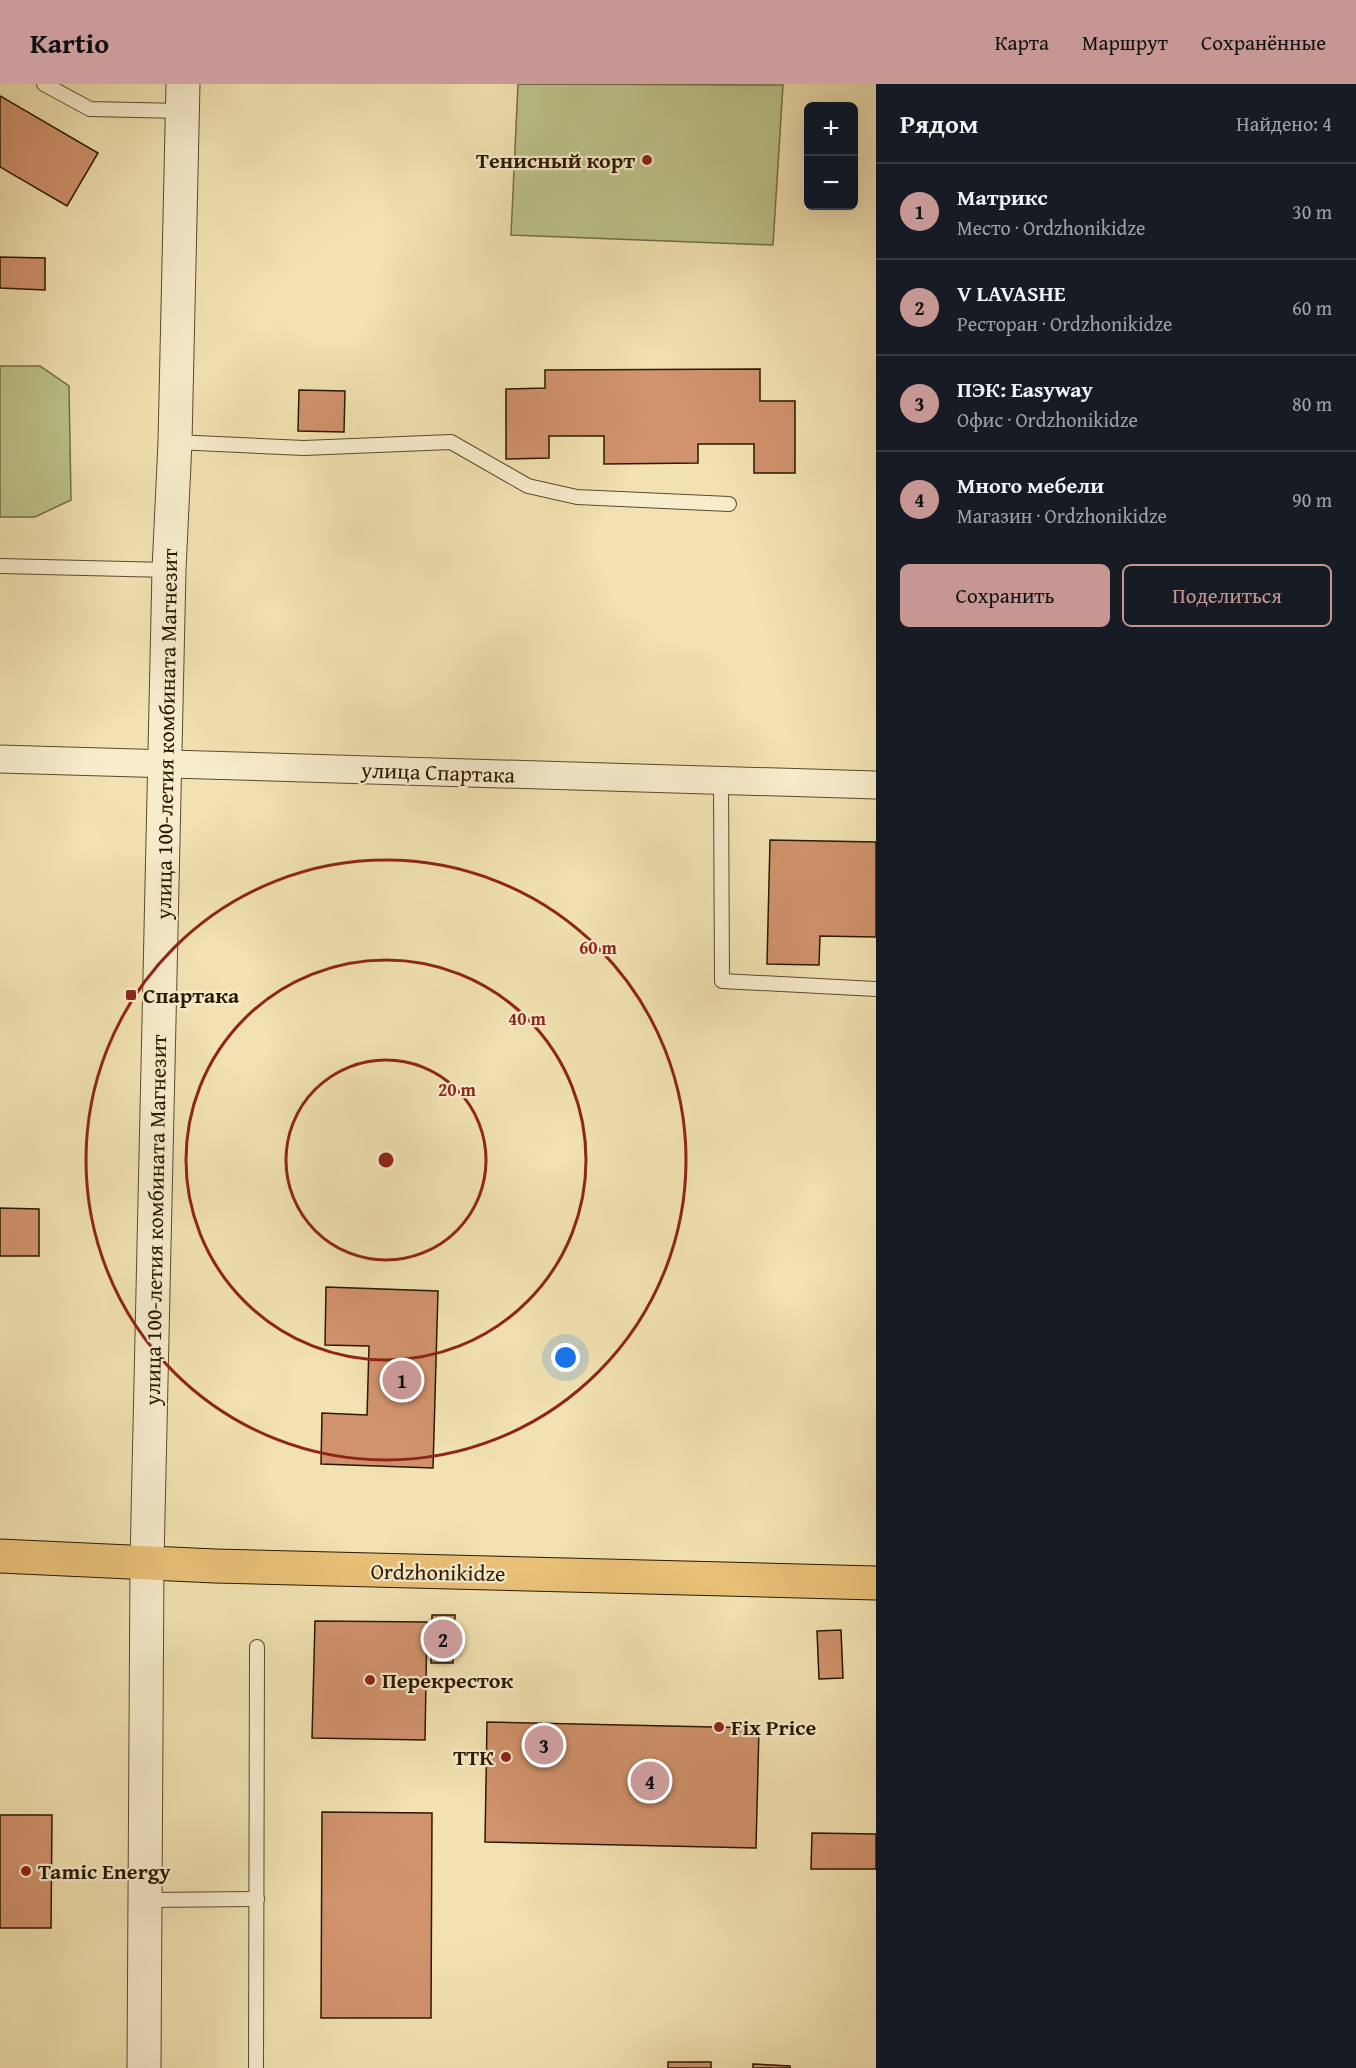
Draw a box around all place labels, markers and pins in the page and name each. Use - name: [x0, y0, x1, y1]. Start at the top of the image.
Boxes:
- place label: Тенисный корт: [476, 144, 635, 176]
- marker: Тенисный корт: [640, 153, 654, 167]
- place label: Спартака: [143, 979, 240, 1011]
- marker: Спартака: [124, 988, 138, 1002]
- centre of rings: [376, 1150, 396, 1170]
- pin: 1: [382, 1358, 422, 1402]
- pin: 2: [424, 1616, 462, 1662]
- place label: Перекресток: [382, 1664, 514, 1696]
- marker: Перекресток: [363, 1673, 377, 1687]
- place label: Fix Price: [731, 1711, 817, 1743]
- marker: Fix Price: [712, 1720, 726, 1734]
- pin: 3: [524, 1722, 564, 1768]
- place label: ТТК: [453, 1741, 494, 1773]
- marker: ТТК: [499, 1750, 513, 1764]
- pin: 4: [630, 1758, 670, 1804]
- place label: Tamic Energy: [38, 1855, 171, 1887]
- marker: Tamic Energy: [19, 1864, 33, 1878]

